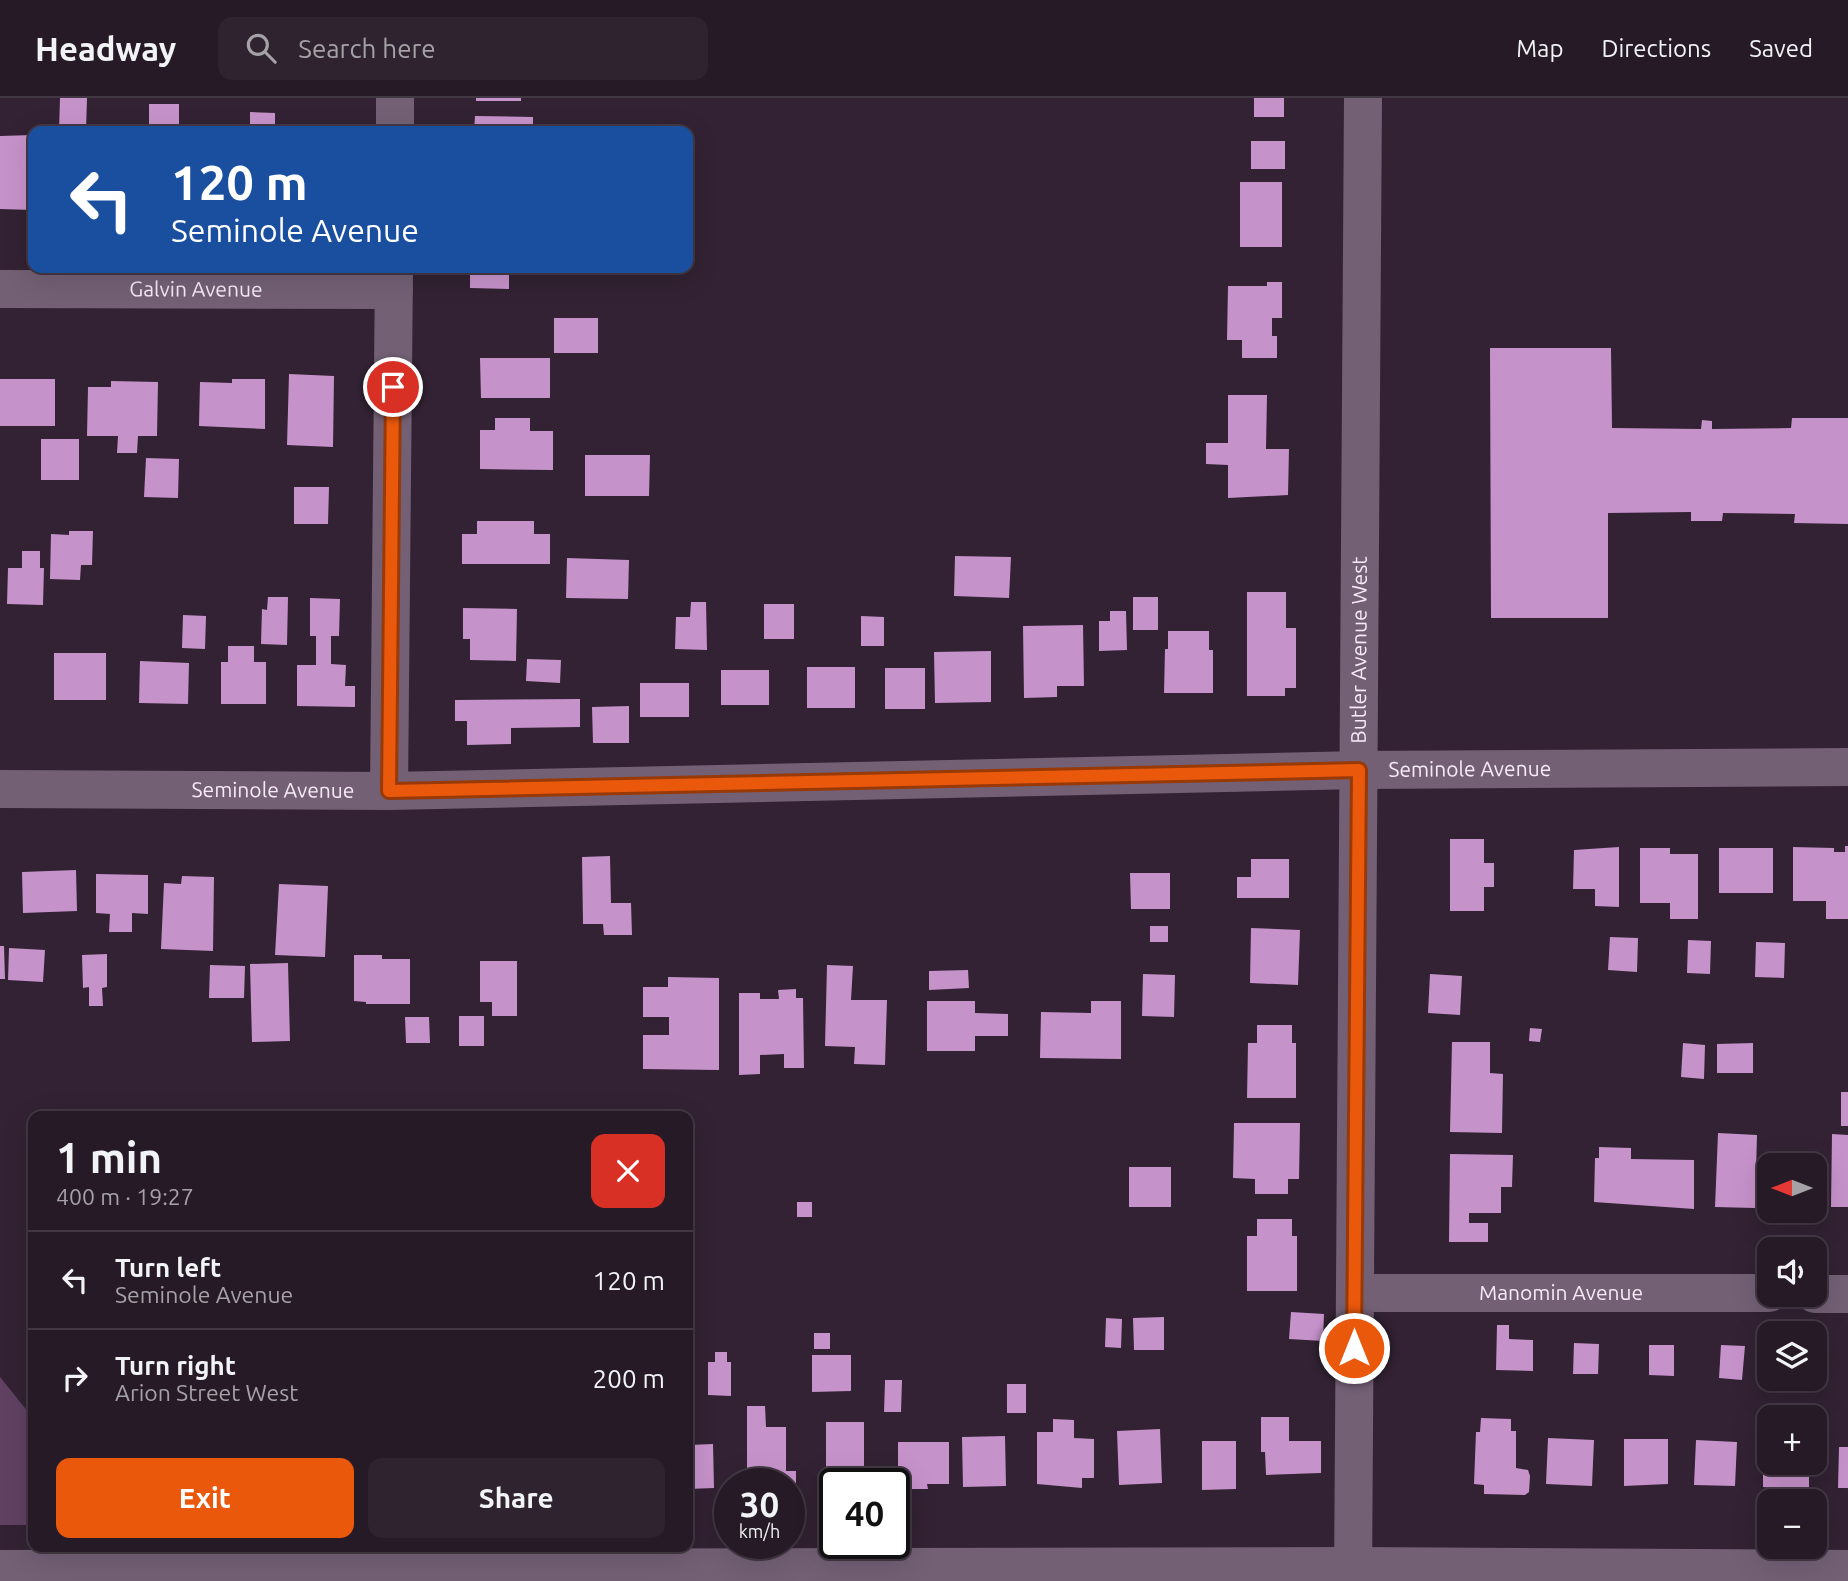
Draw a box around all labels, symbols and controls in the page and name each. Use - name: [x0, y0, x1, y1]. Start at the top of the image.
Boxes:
- search box: [218, 17, 708, 80]
- icon: search: [242, 29, 280, 67]
- text: Headway: [35, 30, 176, 67]
- text: Search here: [298, 34, 436, 63]
- text: Map: [1516, 35, 1563, 62]
- text: Directions: [1601, 35, 1711, 62]
- text: Saved: [1749, 35, 1813, 62]
- icon: left: [56, 154, 147, 245]
- text: 120 m: [171, 154, 308, 209]
- text: Seminole Avenue: [171, 212, 419, 248]
- street label: Galvin Avenue: [129, 276, 263, 301]
- pin: [363, 357, 423, 417]
- icon: arrive: [374, 368, 412, 406]
- street label: Butler Avenue West: [1346, 556, 1371, 744]
- street label: Seminole Avenue: [1388, 756, 1551, 781]
- street label: Seminole Avenue: [192, 777, 354, 802]
- text: 1 min: [56, 1134, 162, 1181]
- button: close: [591, 1134, 665, 1208]
- north arrow: [1757, 1153, 1827, 1223]
- map controls: [1757, 1153, 1827, 1559]
- text: 400 m · 19:27: [56, 1184, 194, 1209]
- button: sound: [1757, 1237, 1827, 1307]
- text: Turn left: [115, 1253, 221, 1282]
- icon: left: [56, 1261, 94, 1299]
- text: 120 m: [593, 1266, 665, 1295]
- street label: Manomin Avenue: [1479, 1280, 1643, 1304]
- text: Seminole Avenue: [115, 1282, 293, 1307]
- position arrow: [1317, 1311, 1391, 1385]
- button: layers: [1757, 1321, 1827, 1391]
- text: Turn right: [115, 1351, 236, 1380]
- icon: right: [56, 1359, 94, 1397]
- text: 200 m: [593, 1364, 665, 1393]
- text: Arion Street West: [115, 1380, 298, 1405]
- button: +: [1757, 1405, 1827, 1475]
- button: Exit: [56, 1458, 354, 1538]
- button: Share: [368, 1458, 665, 1538]
- speed limit sign: 40: [819, 1468, 910, 1559]
- text: 30: [740, 1484, 779, 1524]
- button: −: [1757, 1489, 1827, 1559]
- text: km/h: [739, 1521, 780, 1541]

